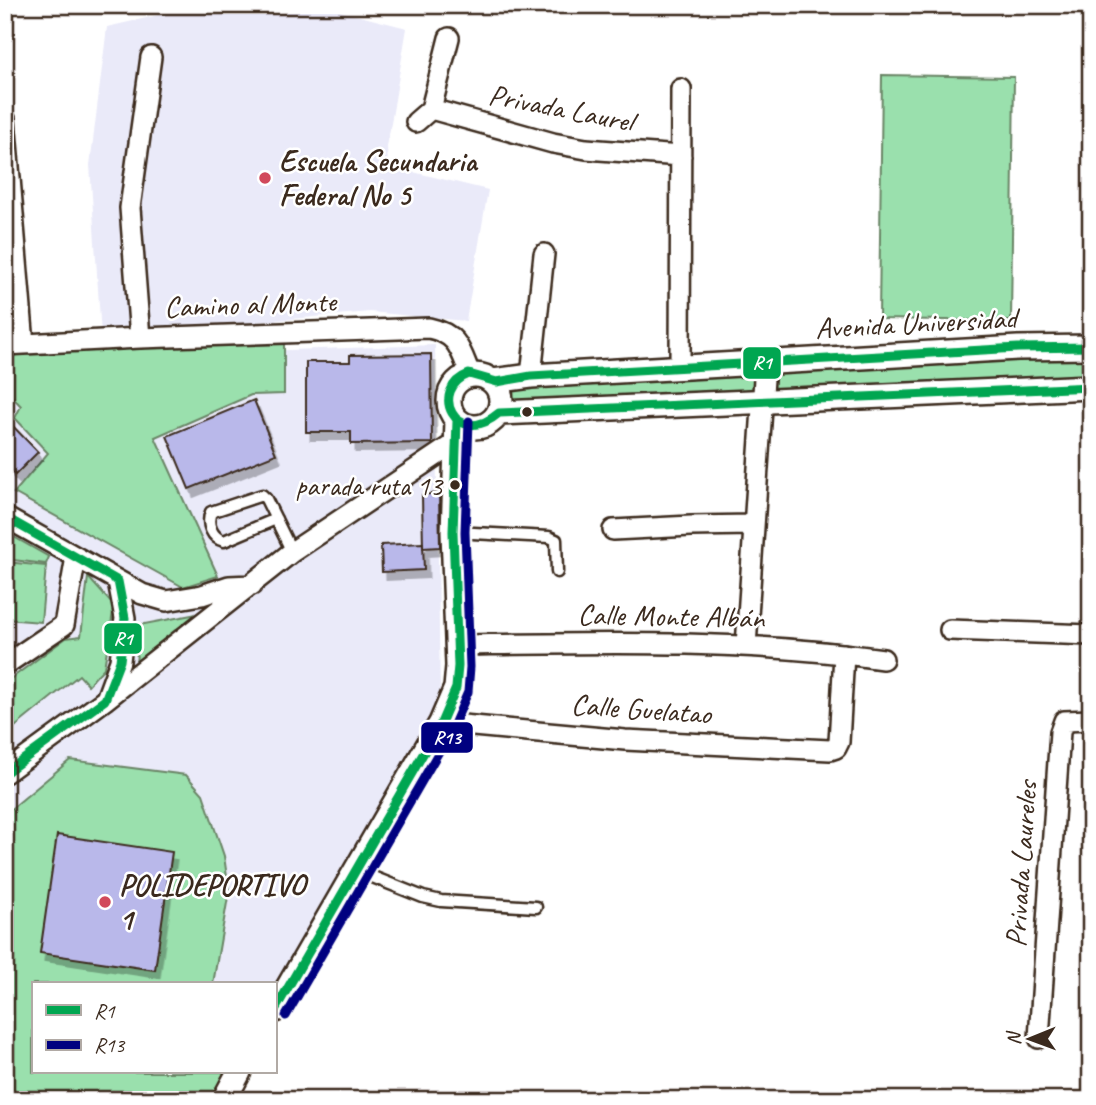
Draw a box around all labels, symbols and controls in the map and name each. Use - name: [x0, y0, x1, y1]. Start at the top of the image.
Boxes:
- street label: Privada Laurel: [486, 75, 641, 142]
- place label: Escuela Secundaria Federal No 5: [279, 142, 479, 214]
- marker: Escuela Secundaria Federal No 5: [257, 170, 273, 186]
- street label: Camino al Monte: [163, 282, 339, 326]
- street label: Avenida Universidad: [814, 299, 1022, 347]
- line badge: R1: [742, 346, 782, 380]
- text: R1: [753, 351, 774, 375]
- unlabelled marker: [520, 405, 534, 419]
- place label: parada ruta 13: [296, 468, 444, 503]
- marker: parada ruta 13: [448, 478, 462, 492]
- street label: Calle Monte Albán: [577, 595, 766, 637]
- line badge: R1: [103, 622, 143, 655]
- text: R1: [114, 627, 135, 651]
- street label: Calle Guelatao: [570, 685, 714, 733]
- line badge: R13: [420, 721, 474, 754]
- text: R13: [433, 726, 463, 750]
- street label: Privada Laureles: [996, 777, 1046, 948]
- place label: POLIDEPORTIVO 1: [119, 866, 309, 938]
- marker: POLIDEPORTIVO 1: [97, 894, 113, 910]
- legend: [32, 982, 276, 1074]
- text: R1: [94, 998, 116, 1024]
- north arrow: [995, 1004, 1064, 1074]
- text: N: [1002, 1030, 1026, 1045]
- text: R13: [94, 1032, 126, 1058]

